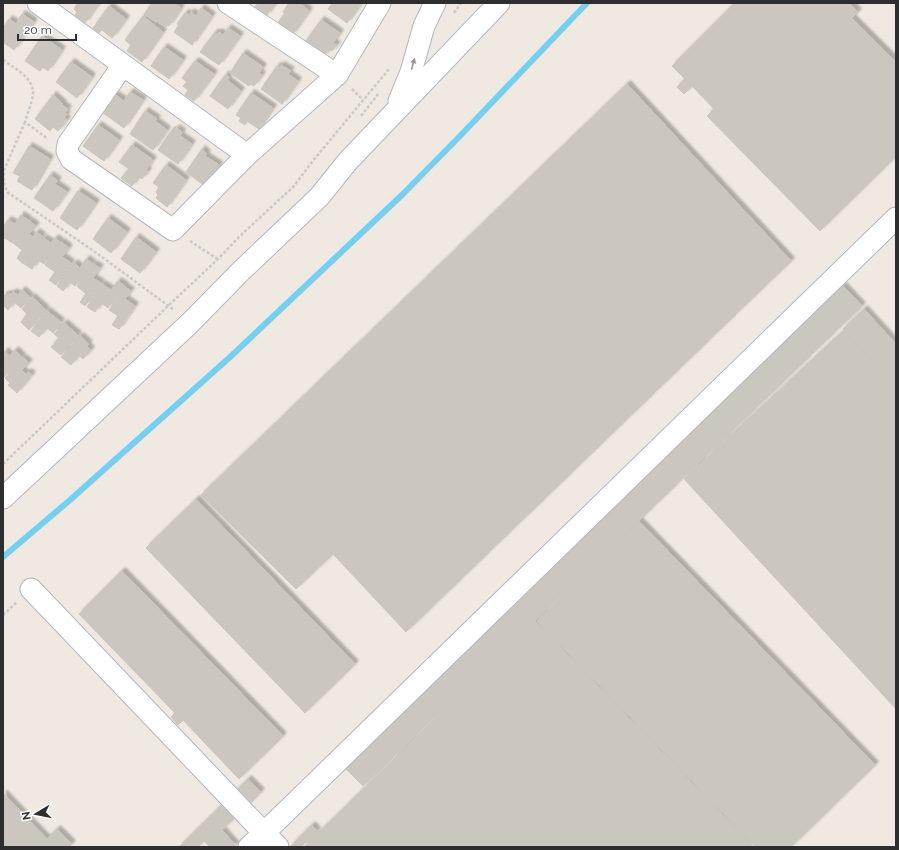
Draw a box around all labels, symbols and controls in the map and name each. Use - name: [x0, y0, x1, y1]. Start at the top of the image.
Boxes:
- scale bar: [18, 16, 76, 42]
- text: 20 m: [24, 23, 52, 37]
- one-way arrow: [410, 57, 416, 69]
- north arrow: [16, 794, 56, 834]
- text: N: [20, 810, 34, 821]

